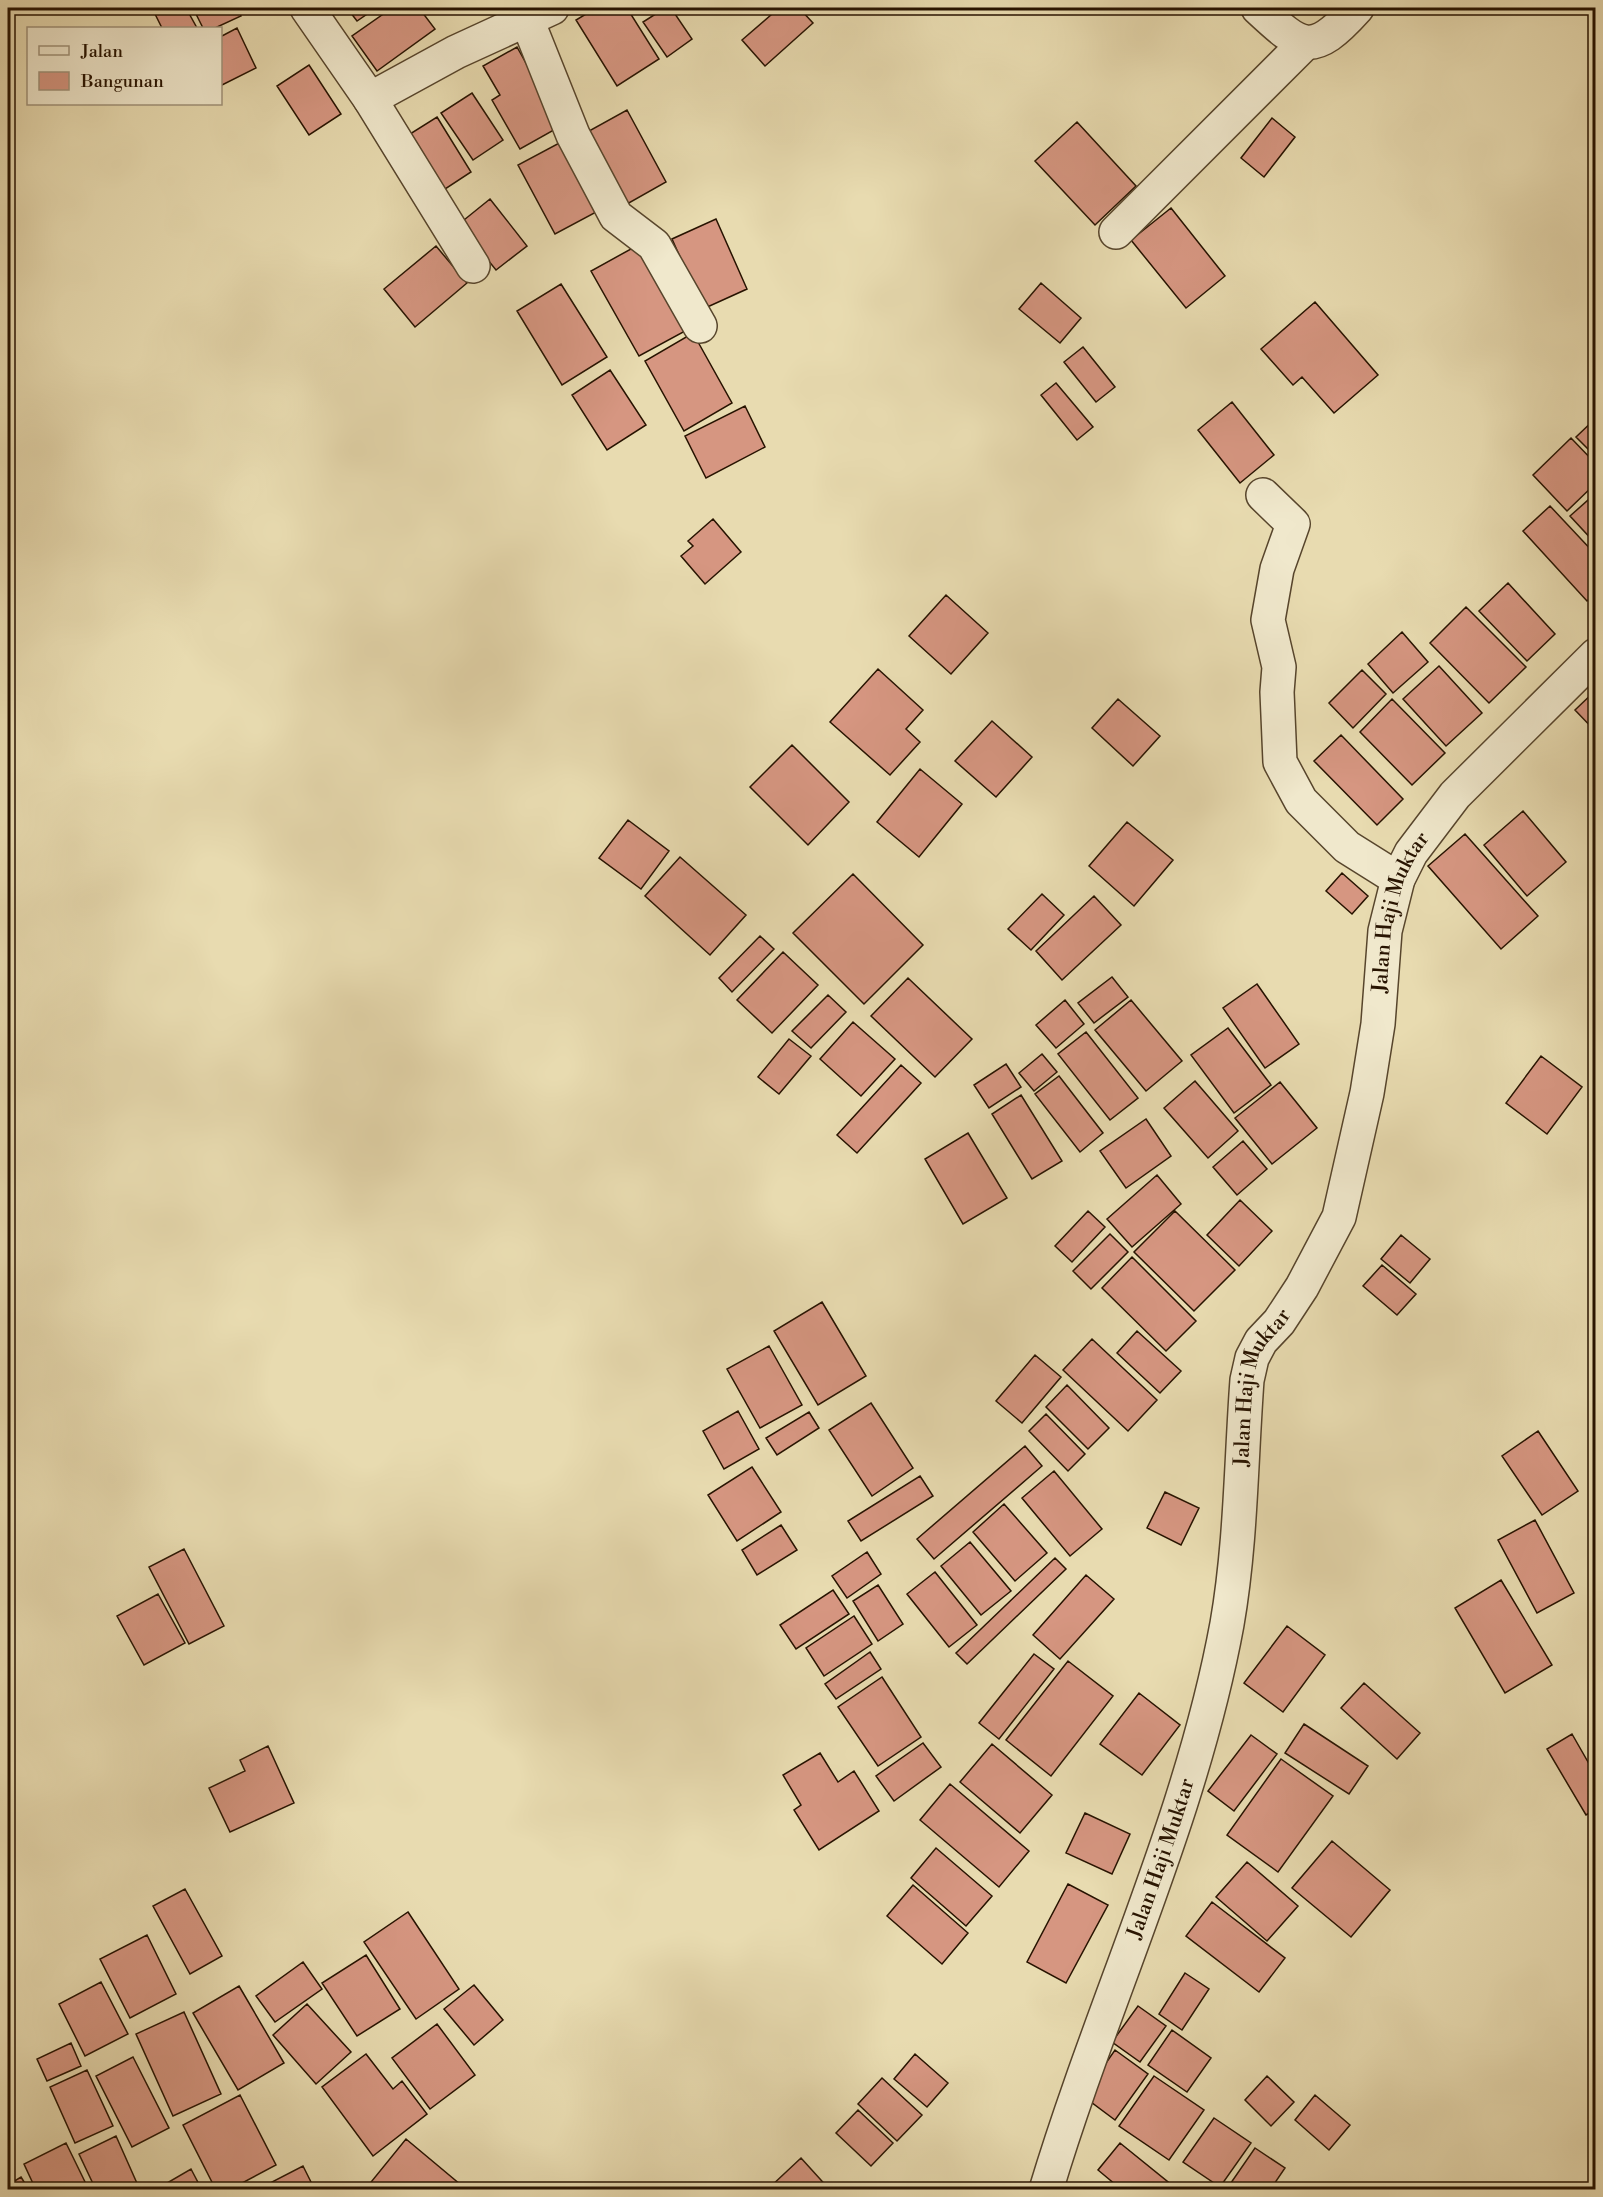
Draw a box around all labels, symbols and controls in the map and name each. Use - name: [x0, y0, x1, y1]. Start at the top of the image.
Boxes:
- legend: [27, 27, 222, 105]
- text: Jalan: [80, 40, 123, 63]
- text: Bangunan: [80, 70, 164, 93]
- street label: Jalan Haji Muktar: [1367, 827, 1435, 995]
- street label: Jalan Haji Muktar: [1229, 1304, 1297, 1468]
- street label: Jalan Haji Muktar: [1121, 1775, 1201, 1943]

